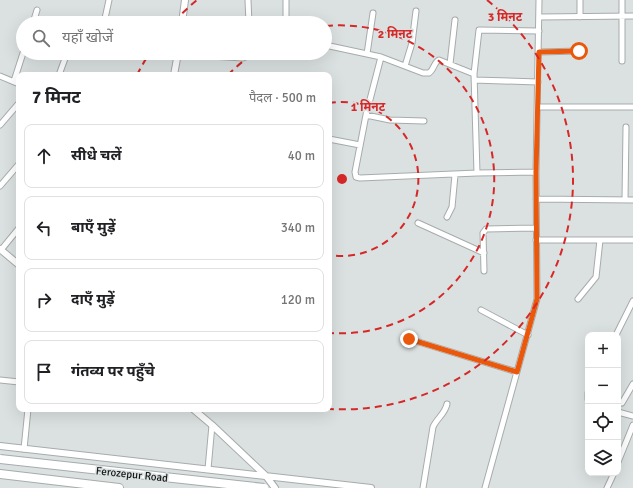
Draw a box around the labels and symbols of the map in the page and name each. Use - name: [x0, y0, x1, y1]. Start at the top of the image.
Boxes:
- text: 3 मिनट: [488, 9, 523, 25]
- text: 2 मिनट: [378, 26, 413, 42]
- route start: [570, 42, 588, 60]
- text: 1 मिनट: [351, 99, 386, 115]
- centre of rings: [335, 172, 349, 186]
- route end: [400, 330, 418, 348]
- street label: Ferozepur Road: [95, 464, 169, 485]

